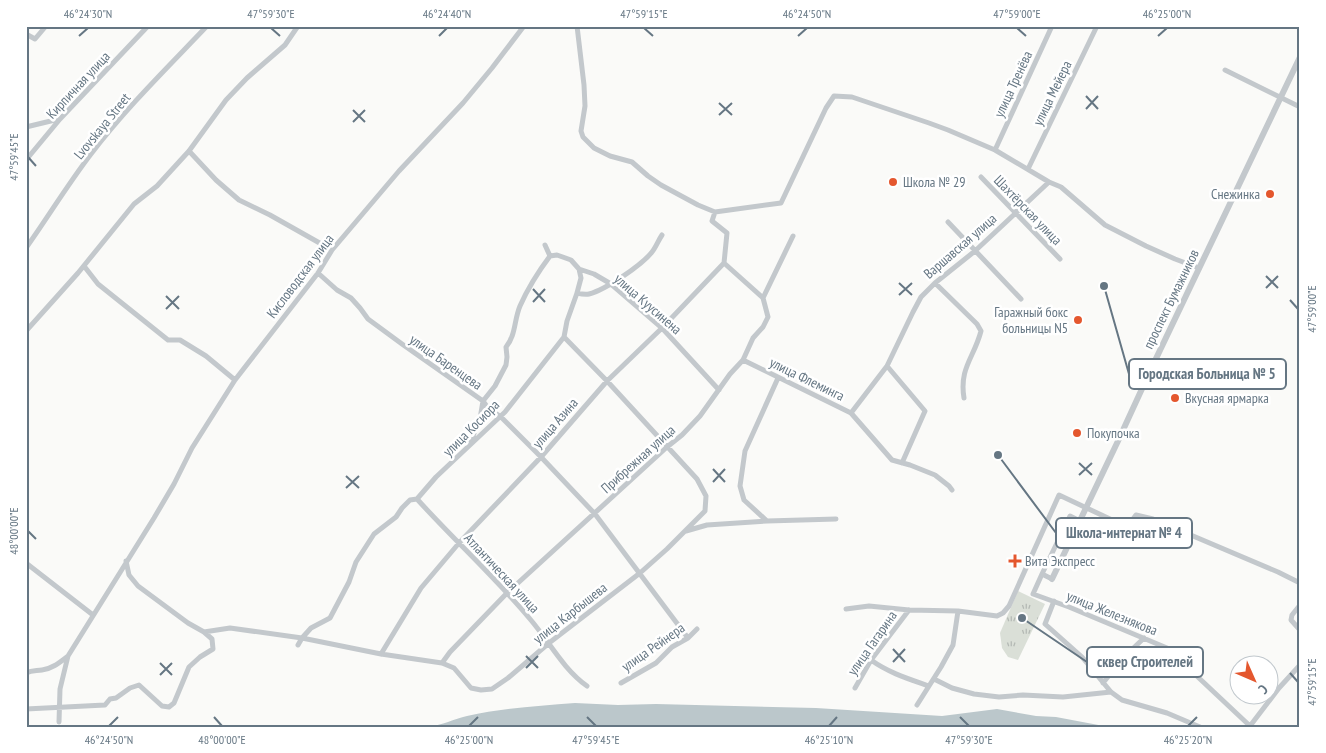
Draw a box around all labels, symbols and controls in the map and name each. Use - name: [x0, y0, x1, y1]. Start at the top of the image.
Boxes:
- text: 46°24'30"N: [64, 6, 112, 21]
- text: 47°59'30"E: [247, 6, 295, 21]
- text: 46°24'40"N: [423, 6, 471, 21]
- text: 47°59'15"E: [620, 6, 668, 21]
- text: 46°24'50"N: [783, 6, 831, 21]
- text: 47°59'00"E: [993, 6, 1041, 21]
- text: 46°25'00"N: [1143, 6, 1191, 21]
- street label: Кирпичная улица: [42, 48, 114, 122]
- street label: улица Тренёва: [990, 48, 1036, 120]
- street label: улица Мейера: [1029, 58, 1075, 128]
- street label: Lvovskaya Street: [70, 89, 134, 163]
- text: 47°59'45"E: [6, 133, 21, 181]
- street label: Шахтёрская улица: [990, 171, 1066, 249]
- place label: Школа № 29: [903, 173, 966, 191]
- marker: Школа № 29: [887, 176, 899, 188]
- place label: Снежинка: [1211, 185, 1260, 203]
- marker: Снежинка: [1264, 188, 1276, 200]
- street label: Варшавская улица: [920, 209, 1000, 283]
- street label: Кисловодская улица: [263, 230, 337, 322]
- street label: проспект Бумажников: [1139, 246, 1203, 352]
- street label: улица Куусинена: [610, 270, 686, 338]
- text: 47°59'00"E: [1304, 285, 1319, 333]
- place label: Гаражный бокс больницы N5: [994, 303, 1068, 337]
- marker: Гаражный бокс больницы N5: [1072, 314, 1084, 326]
- street label: улица Баренцева: [406, 330, 486, 394]
- street label: улица Флеминга: [767, 353, 847, 405]
- callout: Городская Больница № 5: [1129, 359, 1286, 389]
- text: Городская Больница № 5: [1138, 364, 1276, 383]
- place label: Вкусная ярмарка: [1185, 389, 1269, 407]
- marker: Вкусная ярмарка: [1169, 392, 1181, 404]
- street label: улица Азина: [528, 394, 582, 452]
- street label: улица Косиора: [439, 396, 503, 460]
- street label: Прибрежная улица: [597, 421, 679, 497]
- place label: Покупочка: [1087, 424, 1140, 442]
- marker: Покупочка: [1071, 427, 1083, 439]
- text: 48°00'00"E: [6, 507, 21, 555]
- callout: Школа-интернат № 4: [1056, 518, 1192, 548]
- text: Школа-интернат № 4: [1066, 523, 1182, 542]
- street label: Атлантическая улица: [460, 529, 544, 617]
- place label: Вита Экспресс: [1025, 552, 1095, 570]
- marker: Вита Экспресс: [1009, 555, 1021, 567]
- street label: улица Карбышева: [529, 578, 611, 648]
- street label: улица Железнякова: [1064, 587, 1160, 639]
- street label: улица Гагарина: [843, 607, 901, 679]
- street label: улица Рейнера: [618, 619, 688, 675]
- callout: сквер Строителей: [1087, 647, 1203, 677]
- text: сквер Строителей: [1097, 652, 1193, 671]
- north arrow: [1228, 656, 1278, 706]
- text: 47°59'15"E: [1304, 658, 1319, 706]
- text: С: [1254, 681, 1272, 698]
- text: 46°24'50"N: [85, 732, 133, 747]
- text: 48°00'00"E: [198, 732, 246, 747]
- text: 46°25'00"N: [445, 732, 493, 747]
- text: 47°59'45"E: [572, 732, 620, 747]
- text: 46°25'10"N: [805, 732, 853, 747]
- text: 47°59'30"E: [945, 732, 993, 747]
- text: 46°25'20"N: [1164, 732, 1212, 747]

